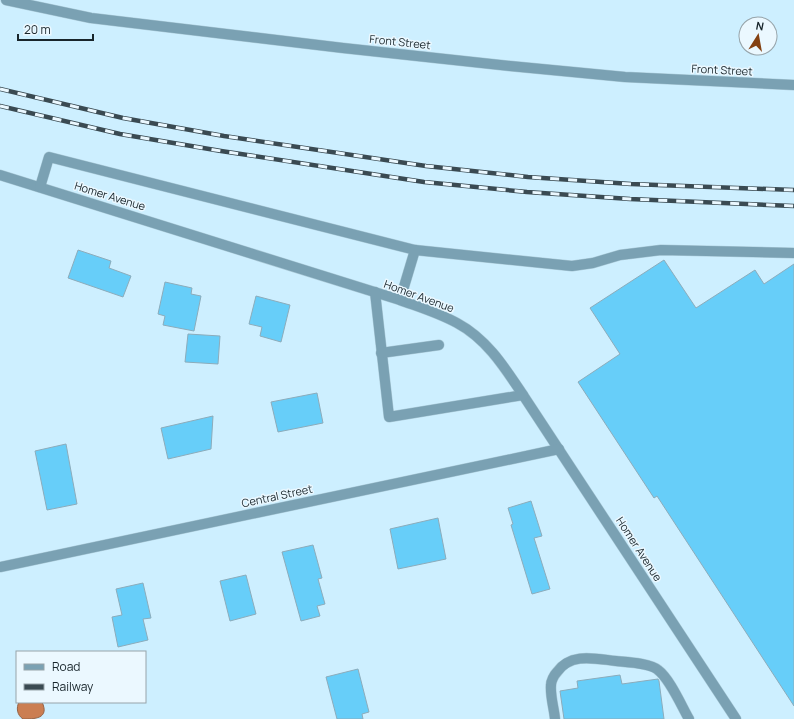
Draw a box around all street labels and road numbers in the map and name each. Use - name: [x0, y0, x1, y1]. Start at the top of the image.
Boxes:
- street label: Front Street: [369, 31, 431, 52]
- street label: Front Street: [691, 60, 753, 79]
- street label: Homer Avenue: [73, 178, 148, 214]
- street label: Homer Avenue: [382, 276, 457, 315]
- street label: Central Street: [240, 481, 314, 510]
- street label: Homer Avenue: [613, 514, 666, 584]

